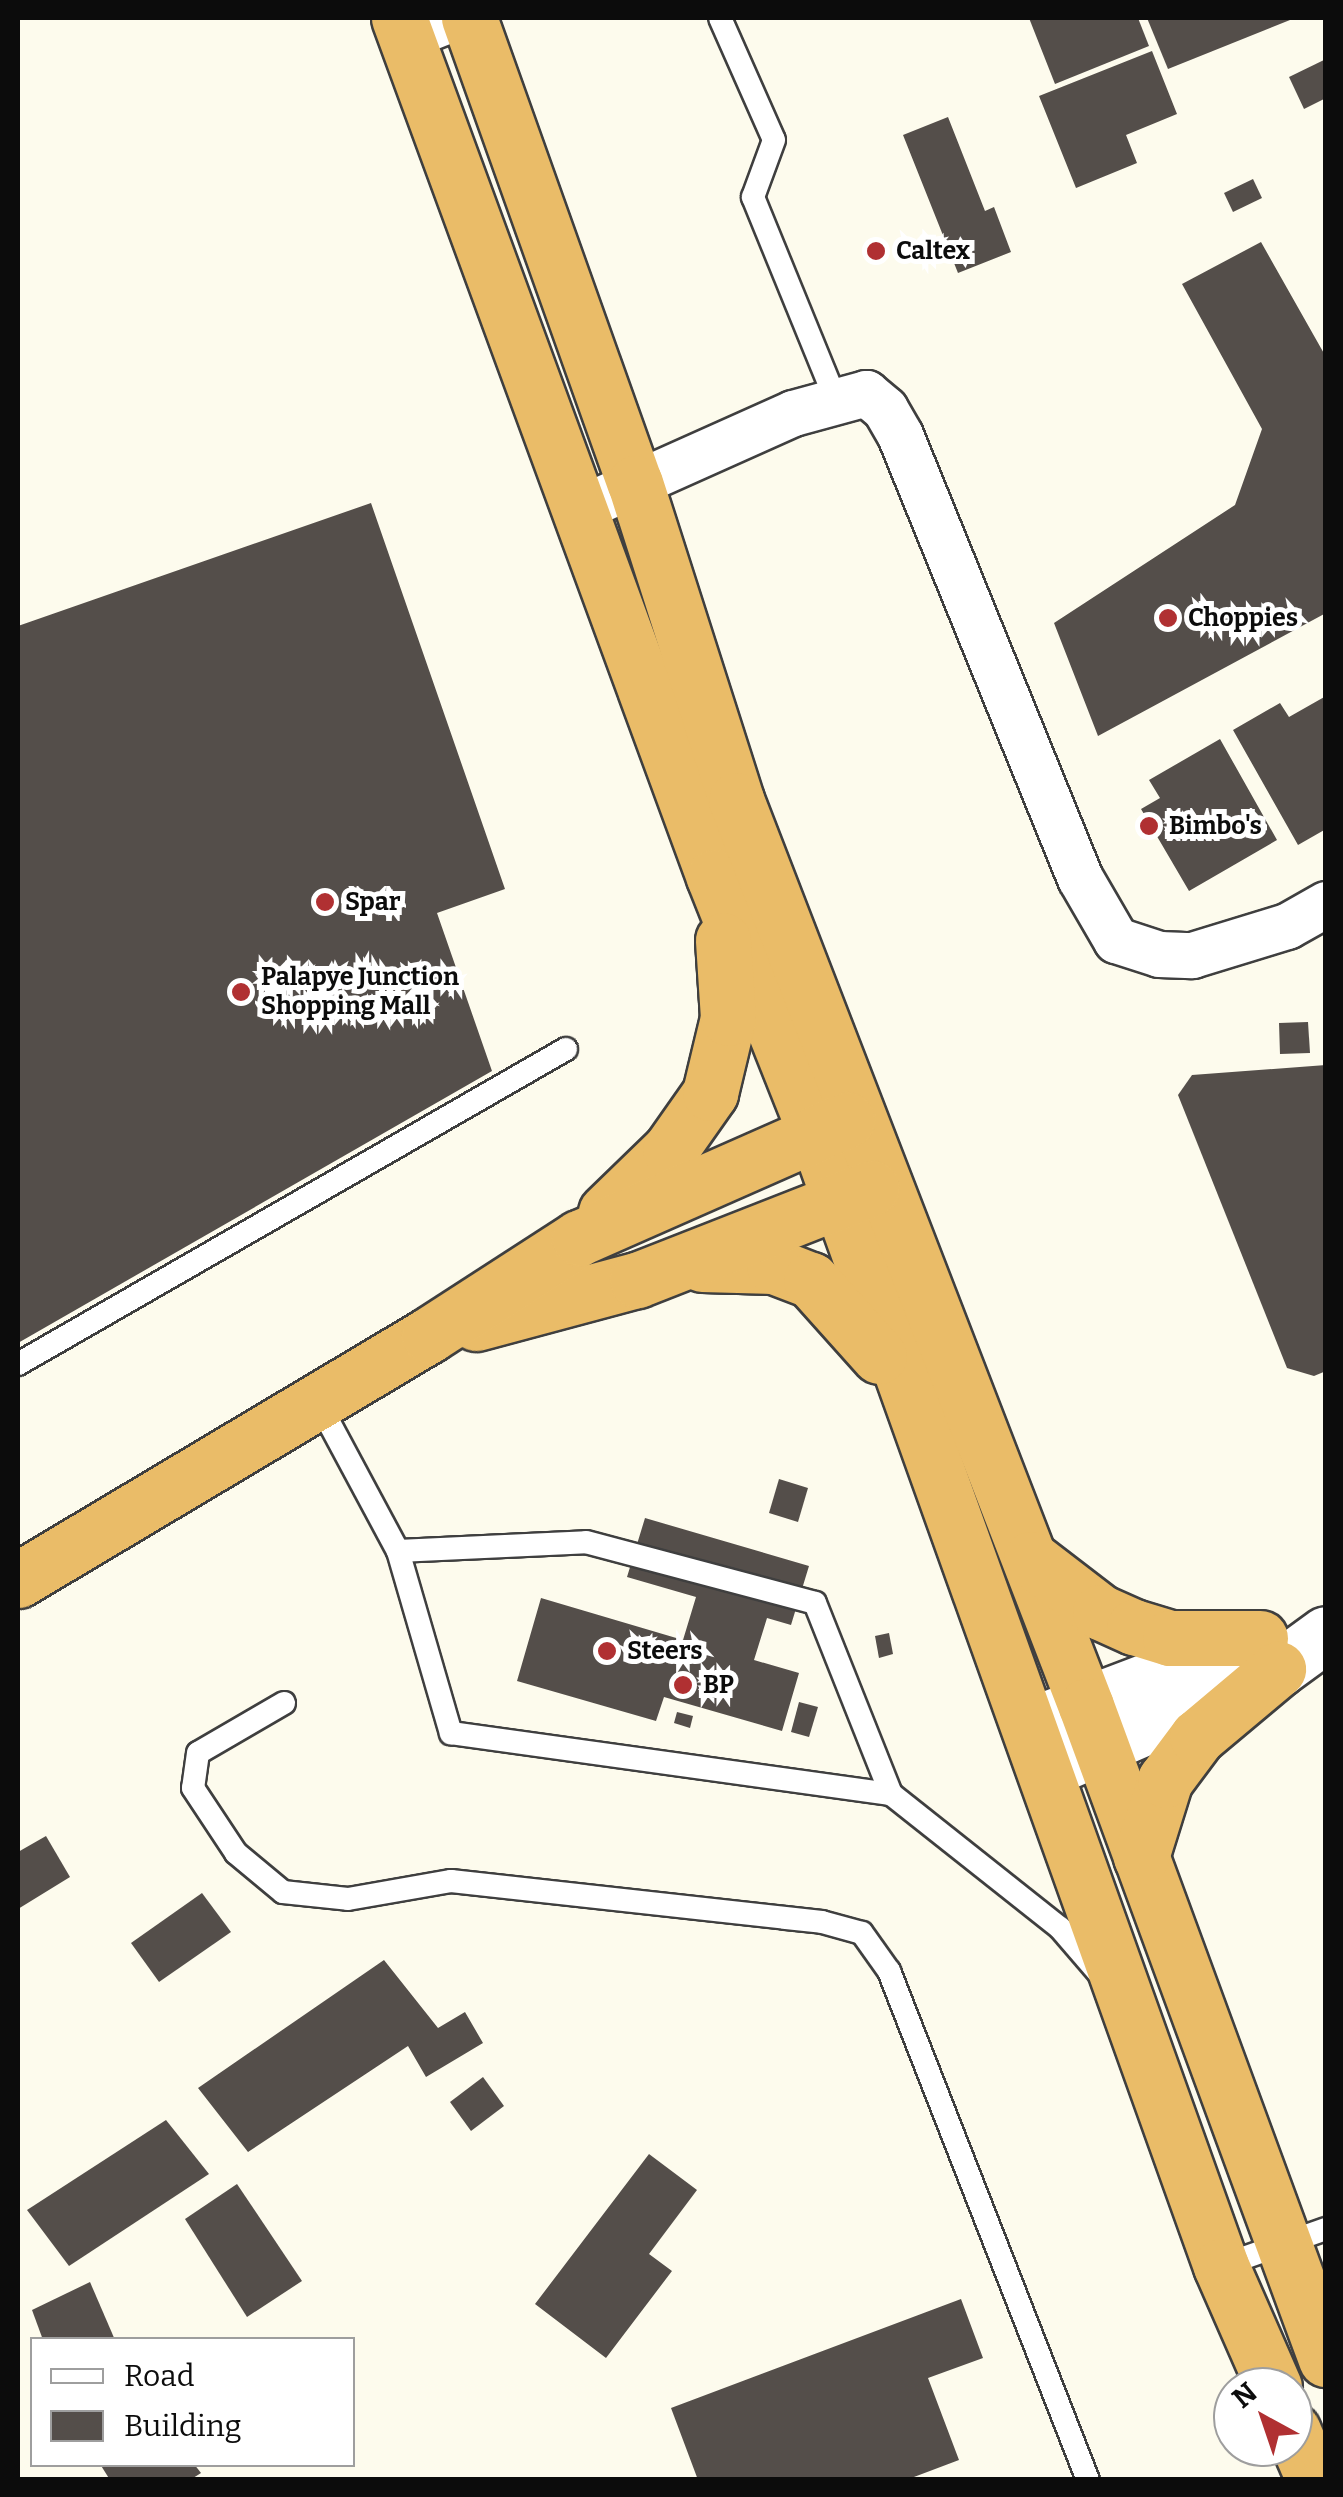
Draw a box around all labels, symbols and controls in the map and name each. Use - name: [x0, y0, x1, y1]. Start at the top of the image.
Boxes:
- place label: Caltex: [896, 236, 970, 266]
- marker: Caltex: [865, 240, 887, 262]
- place label: Choppies: [1188, 603, 1298, 633]
- marker: Choppies: [1157, 607, 1179, 629]
- place label: Bimbo's: [1169, 811, 1262, 841]
- marker: Bimbo's: [1138, 815, 1160, 837]
- place label: Spar: [345, 887, 400, 917]
- marker: Spar: [314, 891, 336, 913]
- place label: Palapye Junction Shopping Mall: [261, 963, 459, 1022]
- marker: Palapye Junction Shopping Mall: [230, 981, 252, 1003]
- place label: Steers: [627, 1636, 703, 1666]
- marker: Steers: [596, 1640, 618, 1662]
- place label: BP: [703, 1670, 734, 1700]
- marker: BP: [672, 1674, 694, 1696]
- legend: [30, 2337, 355, 2467]
- text: Road: [124, 2358, 195, 2394]
- north arrow: [1213, 2367, 1313, 2467]
- text: N: [1226, 2376, 1264, 2415]
- text: Building: [124, 2408, 242, 2444]

